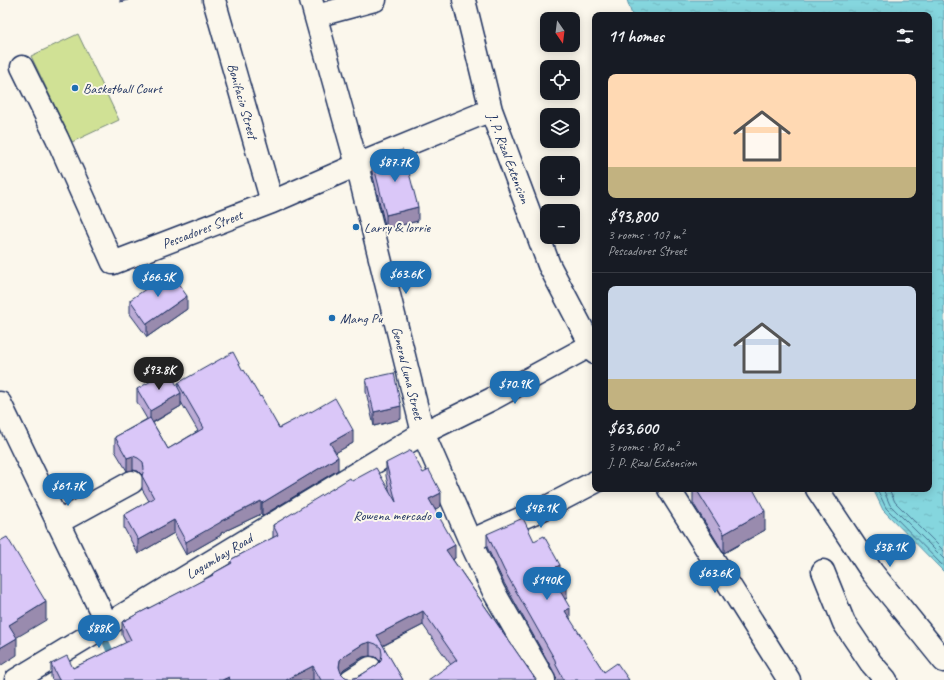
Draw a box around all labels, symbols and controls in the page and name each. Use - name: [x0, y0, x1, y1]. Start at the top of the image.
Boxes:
- north arrow: [540, 12, 580, 52]
- map controls: [540, 12, 580, 244]
- icon: filters: [894, 25, 916, 47]
- text: 11 homes: [608, 26, 664, 47]
- button: locate: [540, 60, 580, 100]
- street label: Bonifacio Street: [224, 61, 262, 143]
- place label: Basketball Court: [83, 80, 163, 97]
- marker: Basketball Court: [70, 83, 80, 93]
- icon: home: [726, 100, 798, 172]
- button: layers: [540, 108, 580, 148]
- street label: J. P. Rizal Extension: [483, 110, 534, 206]
- pin: $87.7K: [362, 149, 428, 183]
- text: $87.7K: [379, 154, 411, 170]
- button: +: [540, 156, 580, 196]
- button: −: [540, 204, 580, 244]
- street label: Pescadores Street: [160, 206, 246, 253]
- text: $93,800: [608, 206, 657, 227]
- place label: Larry & lorrie: [364, 219, 432, 236]
- marker: Larry & lorrie: [351, 222, 361, 232]
- text: 3 rooms · 107 m²: [608, 227, 684, 243]
- text: Pescadores Street: [608, 243, 686, 259]
- pin: $63.6K: [373, 261, 439, 295]
- pin: $66.5K: [125, 264, 191, 298]
- text: $63.6K: [389, 266, 423, 282]
- text: $66.5K: [142, 269, 174, 285]
- place label: Mang Pu: [340, 310, 383, 327]
- icon: home: [726, 312, 798, 384]
- marker: Mang Pu: [327, 313, 337, 323]
- street label: General Luna Street: [388, 325, 428, 423]
- pin: $93.8K: [126, 357, 192, 391]
- text: $93.8K: [143, 362, 175, 378]
- pin: $70.9K: [482, 371, 548, 405]
- text: $70.9K: [499, 376, 531, 392]
- text: $63,600: [608, 418, 658, 439]
- text: 3 rooms · 80 m²: [608, 439, 678, 455]
- text: J. P. Rizal Extension: [608, 455, 697, 471]
- pin: $61.7K: [35, 473, 101, 507]
- text: $61.7K: [52, 478, 84, 494]
- pin: $48.1K: [508, 495, 574, 529]
- text: $48.1K: [525, 500, 557, 516]
- place label: Rowena mercado: [353, 507, 432, 524]
- marker: Rowena mercado: [434, 510, 444, 520]
- street label: Lagumbay Road: [183, 529, 258, 583]
- pin: $38.1K: [857, 534, 923, 568]
- text: $38.1K: [874, 539, 906, 555]
- pin: $63.6K: [682, 560, 748, 594]
- text: $63.6K: [698, 565, 732, 581]
- pin: $140K: [519, 567, 575, 601]
- text: $140K: [532, 572, 562, 588]
- pin: $88K: [75, 615, 123, 649]
- text: $88K: [87, 620, 111, 636]

